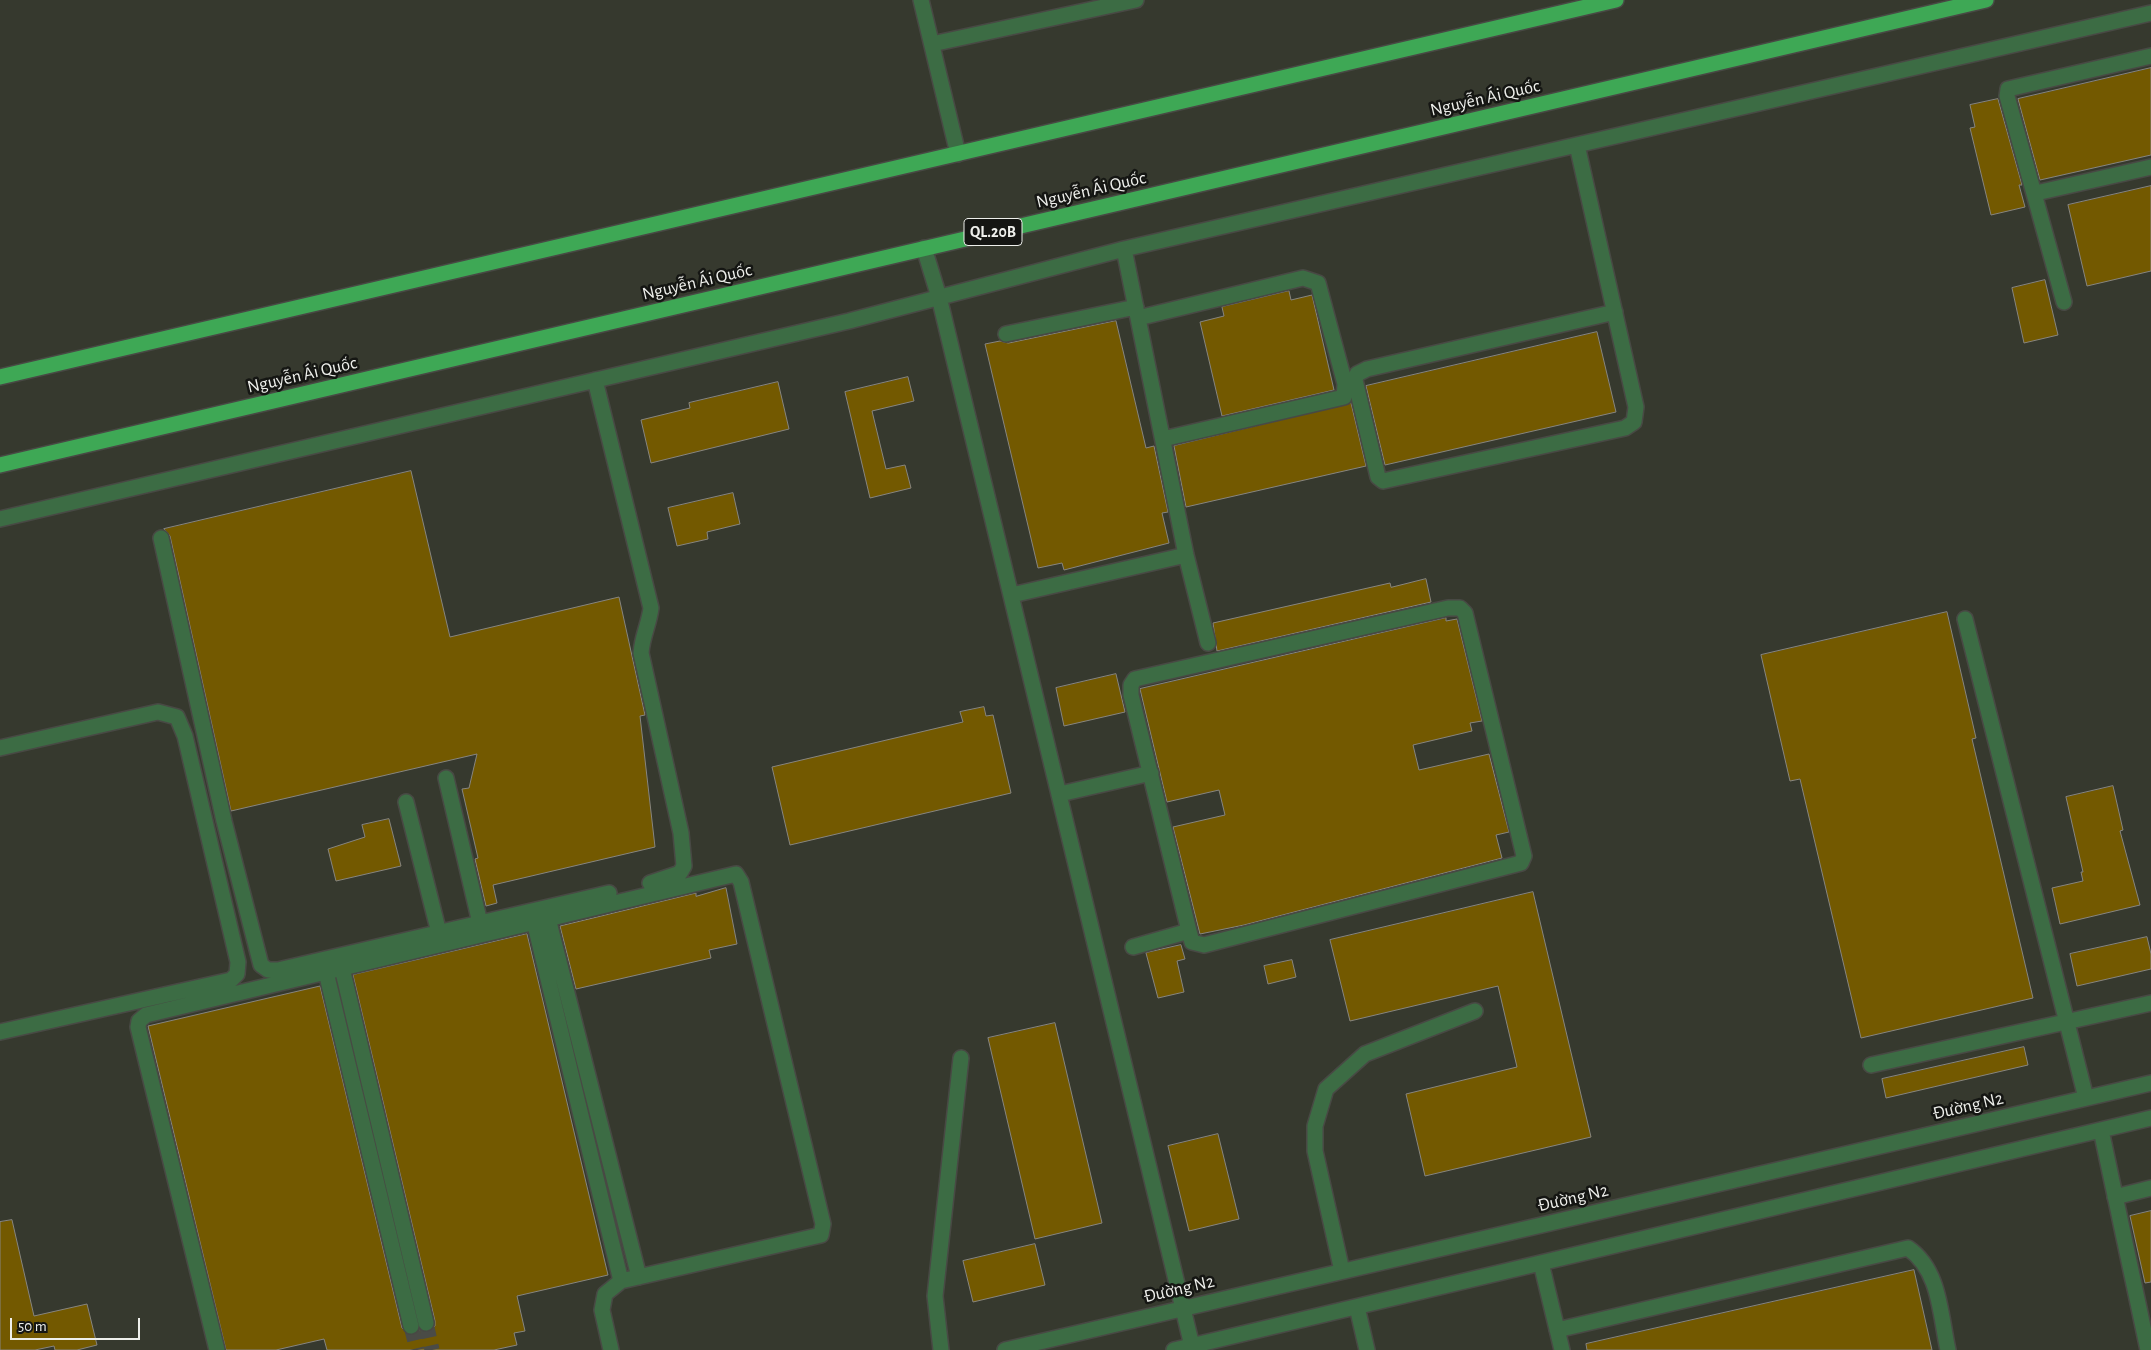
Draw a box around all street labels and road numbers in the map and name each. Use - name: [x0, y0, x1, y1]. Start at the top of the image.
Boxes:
- street label: Nguyễn Ái Quốc: [1428, 75, 1542, 121]
- street label: Nguyễn Ái Quốc: [1034, 167, 1148, 213]
- road number: QL.20B: [964, 218, 1022, 246]
- street label: Nguyễn Ái Quốc: [640, 259, 754, 305]
- street label: Nguyễn Ái Quốc: [245, 352, 359, 398]
- street label: Đường N2: [1930, 1087, 2006, 1125]
- street label: Đường N2: [1535, 1179, 1611, 1217]
- street label: Đường N2: [1141, 1270, 1217, 1308]

